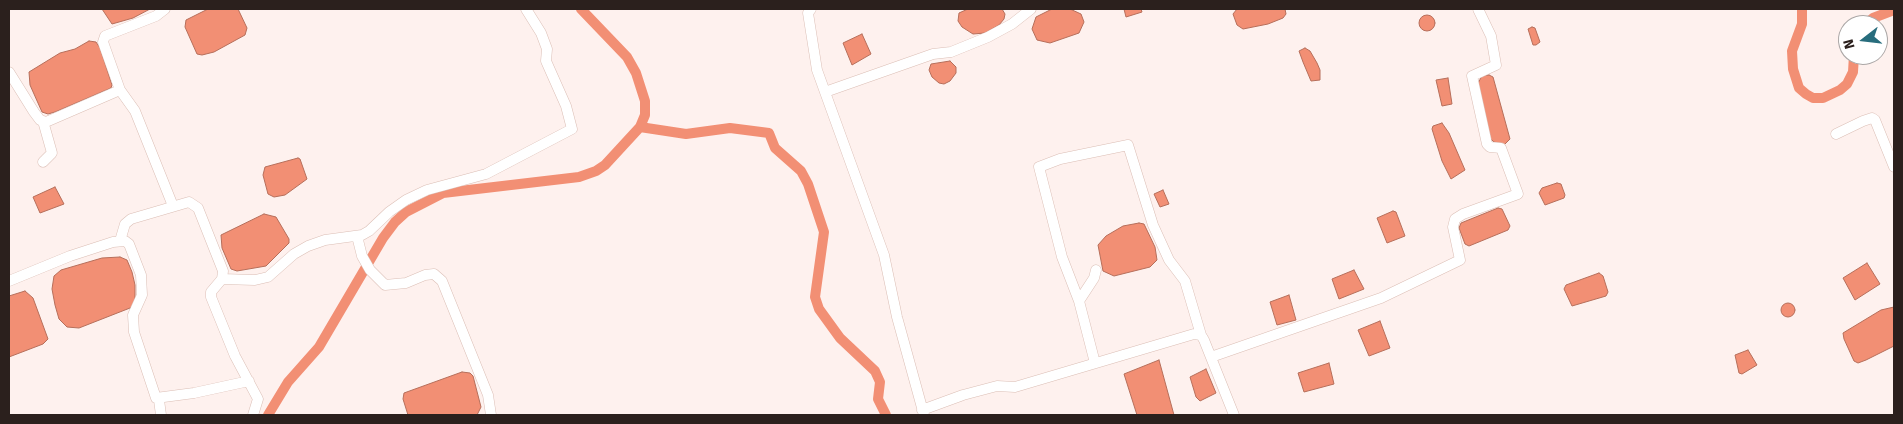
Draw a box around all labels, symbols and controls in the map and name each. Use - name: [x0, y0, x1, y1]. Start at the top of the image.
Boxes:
- north arrow: [1838, 15, 1888, 65]
- text: N: [1840, 37, 1859, 51]

